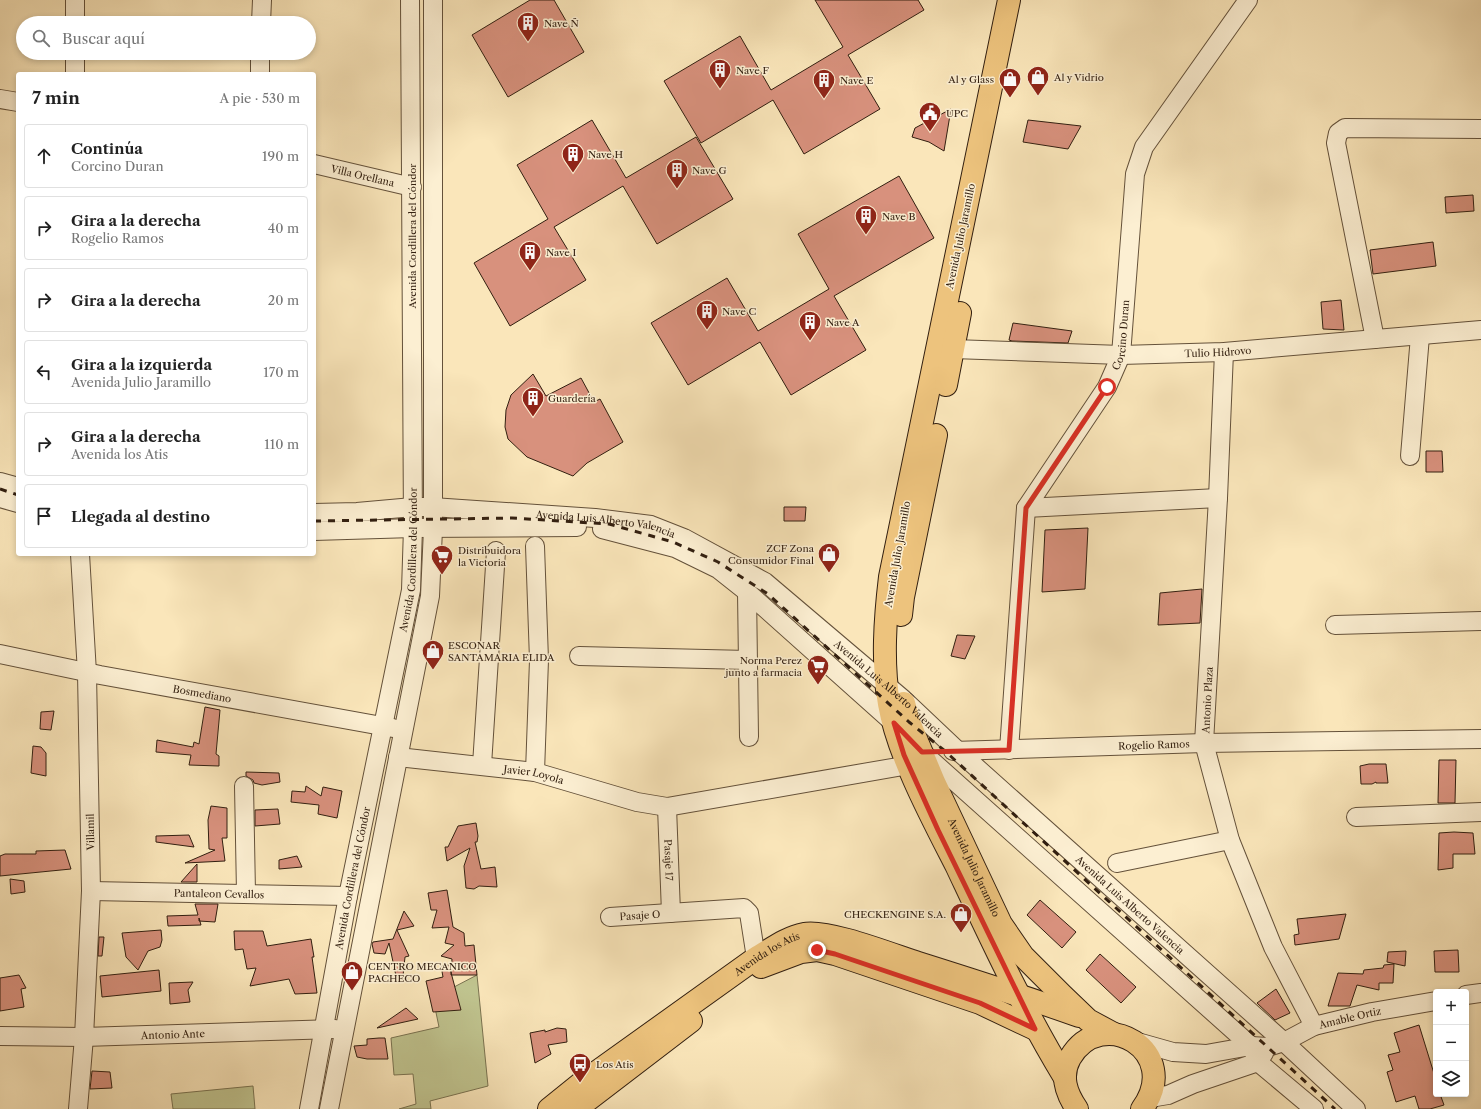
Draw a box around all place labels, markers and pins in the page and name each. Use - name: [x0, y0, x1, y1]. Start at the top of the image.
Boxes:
- building icon: Nave Ñ: [515, 10, 541, 43]
- place label: Nave Ñ: [544, 17, 579, 30]
- building icon: Nave F: [707, 57, 733, 90]
- place label: Nave F: [736, 64, 769, 77]
- shop icon: Al y Vidrio: [1025, 64, 1051, 97]
- shop icon: Al y Glass: [997, 66, 1023, 99]
- building icon: Nave E: [811, 67, 837, 100]
- place label: Al y Vidrio: [1053, 71, 1104, 84]
- place label: Al y Glass: [947, 73, 994, 86]
- place label: Nave E: [840, 74, 873, 87]
- public building icon: UPC: [917, 100, 943, 133]
- place label: UPC: [946, 107, 968, 120]
- building icon: Nave H: [560, 141, 586, 174]
- place label: Nave H: [588, 148, 623, 161]
- building icon: Nave G: [664, 157, 690, 190]
- place label: Nave G: [692, 164, 726, 177]
- building icon: Nave B: [853, 203, 879, 236]
- place label: Nave B: [882, 210, 915, 223]
- building icon: Nave I: [517, 239, 543, 272]
- place label: Nave I: [546, 246, 576, 259]
- building icon: Nave C: [694, 298, 720, 331]
- place label: Nave C: [722, 305, 756, 318]
- building icon: Nave A: [797, 309, 823, 342]
- place label: Nave A: [826, 316, 860, 329]
- building icon: Guardería: [520, 385, 546, 418]
- place label: Guardería: [548, 392, 597, 405]
- shop icon: ZCF Zona Consumidor Final: [816, 541, 842, 574]
- place label: ZCF Zona Consumidor Final: [728, 542, 815, 567]
- supermarket icon: Distribuidora la Victoria: [429, 543, 455, 576]
- place label: Distribuidora la Victoria: [458, 544, 522, 569]
- shop icon: ESCONAR SANTAMARIA ELIDA: [420, 638, 446, 671]
- place label: ESCONAR SANTAMARIA ELIDA: [448, 639, 555, 664]
- supermarket icon: Norma Perez junto a farmacia: [805, 653, 831, 686]
- place label: Norma Perez junto a farmacia: [723, 654, 803, 679]
- shop icon: CHECKENGINE S.A.: [948, 901, 974, 934]
- place label: CHECKENGINE S.A.: [844, 908, 946, 921]
- shop icon: CENTRO MECANICO PACHECO: [339, 959, 365, 992]
- place label: CENTRO MECANICO PACHECO: [368, 960, 477, 985]
- bus stop icon: Los Atis: [567, 1051, 593, 1084]
- place label: Los Atis: [596, 1058, 634, 1071]

